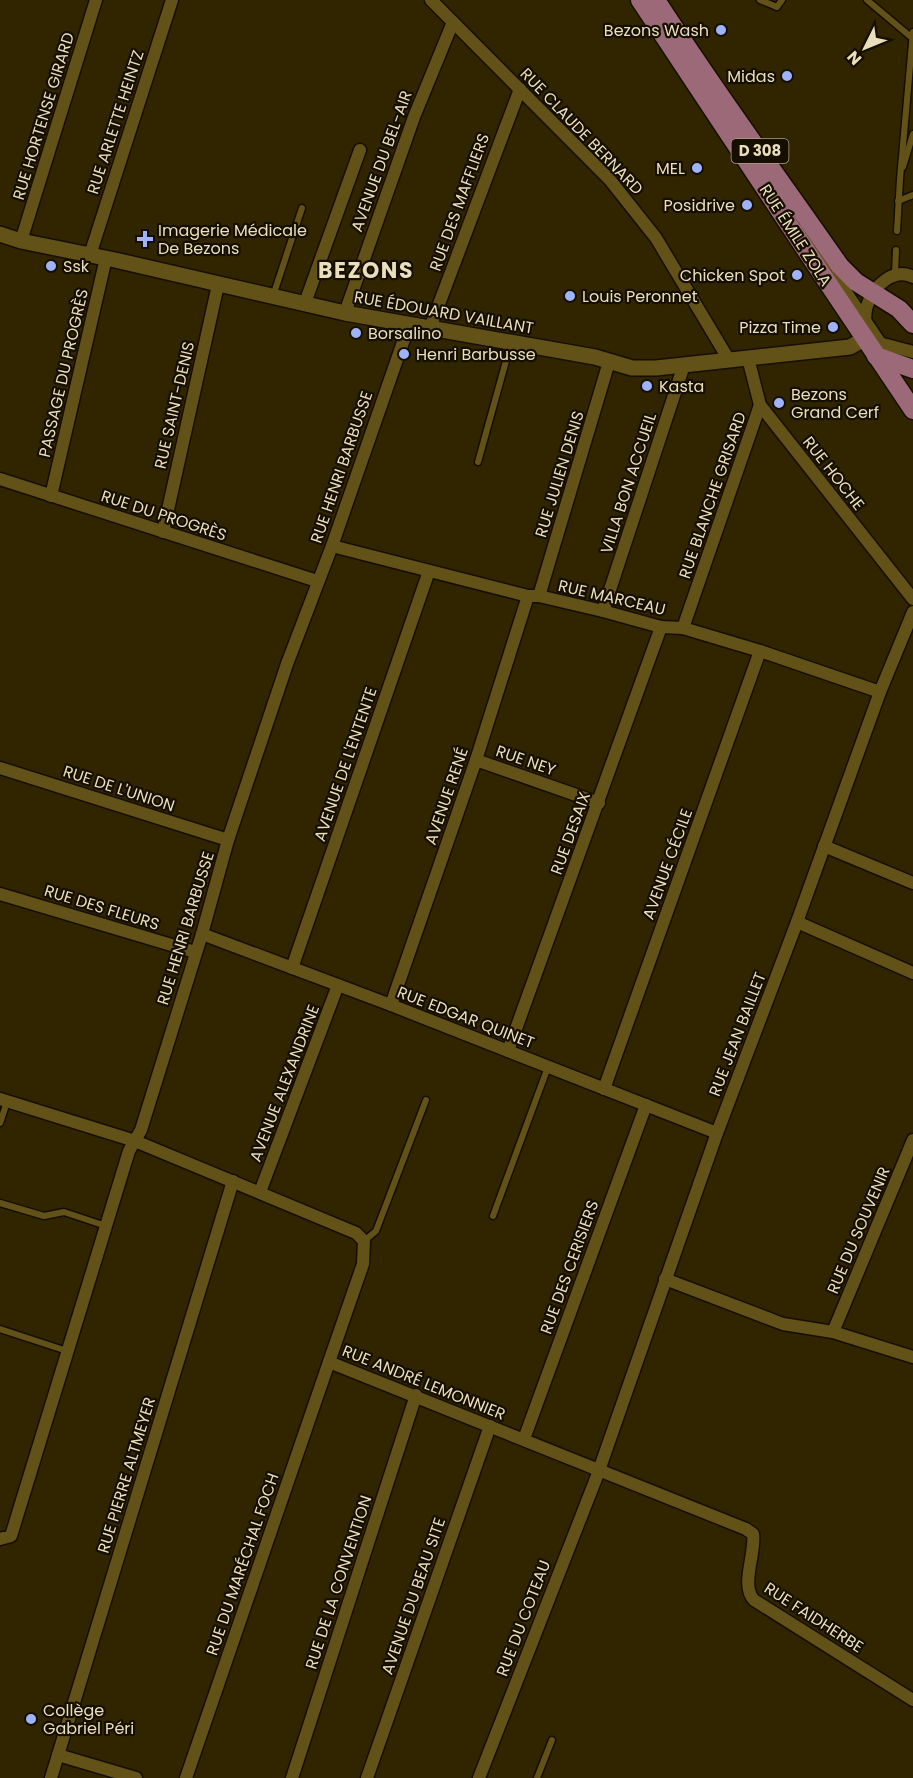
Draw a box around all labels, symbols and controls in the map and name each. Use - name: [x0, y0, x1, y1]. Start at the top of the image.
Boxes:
- north arrow: [835, 18, 895, 78]
- place label: Bezons Wash: [604, 19, 709, 42]
- marker: Bezons Wash: [714, 23, 728, 37]
- street label: RUE HORTENSE GIRARD: [7, 29, 80, 203]
- text: N: [842, 46, 867, 70]
- street label: RUE ARLETTE HEINTZ: [81, 47, 150, 197]
- street label: RUE CLAUDE BERNARD: [515, 63, 648, 200]
- place label: Midas: [727, 65, 775, 88]
- marker: Midas: [780, 69, 794, 83]
- street label: AVENUE DU BEL-AIR: [345, 87, 418, 235]
- street label: RUE DES MAFFLIERS: [424, 130, 495, 274]
- road number: D 308: [732, 139, 789, 163]
- place label: MEL: [656, 157, 685, 180]
- marker: MEL: [690, 161, 704, 175]
- street label: RUE ÉMILE ZOLA: [754, 180, 837, 291]
- place label: Posidrive: [664, 194, 735, 217]
- marker: Posidrive: [740, 198, 754, 212]
- place label: Imagerie Médicale De Bezons: [158, 219, 307, 260]
- marker: Imagerie Médicale De Bezons: [136, 230, 154, 248]
- place label: Ssk: [63, 255, 90, 278]
- district label: BEZONS: [318, 255, 414, 286]
- marker: Ssk: [44, 259, 58, 273]
- place label: Chicken Spot: [680, 264, 785, 287]
- marker: Chicken Spot: [790, 268, 804, 282]
- street label: RUE ÉDOUARD VAILLANT: [352, 285, 536, 340]
- place label: Louis Peronnet: [582, 285, 698, 308]
- street label: PASSAGE DU PROGRÈS: [33, 287, 94, 460]
- marker: Louis Peronnet: [563, 289, 577, 303]
- place label: Pizza Time: [739, 316, 821, 339]
- marker: Pizza Time: [826, 320, 840, 334]
- place label: Borsalino: [368, 322, 442, 345]
- marker: Borsalino: [349, 326, 363, 340]
- street label: RUE SAINT-DENIS: [149, 339, 200, 471]
- place label: Henri Barbusse: [416, 343, 536, 366]
- marker: Henri Barbusse: [397, 347, 411, 361]
- place label: Kasta: [659, 375, 704, 398]
- marker: Kasta: [640, 379, 654, 393]
- place label: Bezons Grand Cerf: [791, 383, 879, 424]
- street label: RUE HENRI BARBUSSE: [305, 388, 378, 546]
- marker: Bezons Grand Cerf: [772, 396, 786, 410]
- street label: RUE JULIEN DENIS: [529, 408, 590, 540]
- street label: RUE BLANCHE GRISARD: [673, 409, 752, 582]
- street label: VILLA BON ACCUEIL: [595, 410, 662, 557]
- street label: RUE HOCHE: [797, 431, 870, 515]
- street label: RUE DU PROGRÈS: [98, 484, 230, 547]
- street label: RUE MARCEAU: [556, 574, 668, 621]
- street label: AVENUE DE L'ENTENTE: [308, 684, 383, 845]
- street label: RUE NEY: [493, 740, 559, 782]
- street label: AVENUE RENÉ: [419, 744, 474, 848]
- street label: RUE DE L'UNION: [60, 760, 178, 817]
- street label: RUE DESAIX: [545, 789, 596, 878]
- street label: AVENUE CÉCILE: [637, 806, 698, 923]
- street label: RUE HENRI BARBUSSE: [151, 849, 220, 1008]
- street label: RUE DES FLEURS: [41, 879, 162, 936]
- street label: RUE JEAN BAILLET: [703, 968, 772, 1100]
- street label: RUE EDGAR QUINET: [394, 981, 538, 1054]
- street label: AVENUE ALEXANDRINE: [244, 1001, 325, 1165]
- street label: RUE DU SOUVENIR: [821, 1163, 896, 1297]
- street label: RUE DES CERISIERS: [535, 1197, 604, 1337]
- street label: RUE ANDRÉ LEMONNIER: [339, 1339, 509, 1426]
- street label: RUE PIERRE ALTMEYER: [92, 1394, 161, 1556]
- street label: RUE DU MARÉCHAL FOCH: [200, 1470, 284, 1658]
- street label: RUE DE LA CONVENTION: [299, 1492, 377, 1672]
- street label: AVENUE DU BEAU SITE: [376, 1515, 451, 1678]
- street label: RUE DU COTEAU: [491, 1557, 556, 1680]
- street label: RUE FAIDHERBE: [760, 1577, 868, 1658]
- place label: Collège Gabriel Péri: [43, 1699, 134, 1740]
- marker: Collège Gabriel Péri: [24, 1712, 38, 1726]

